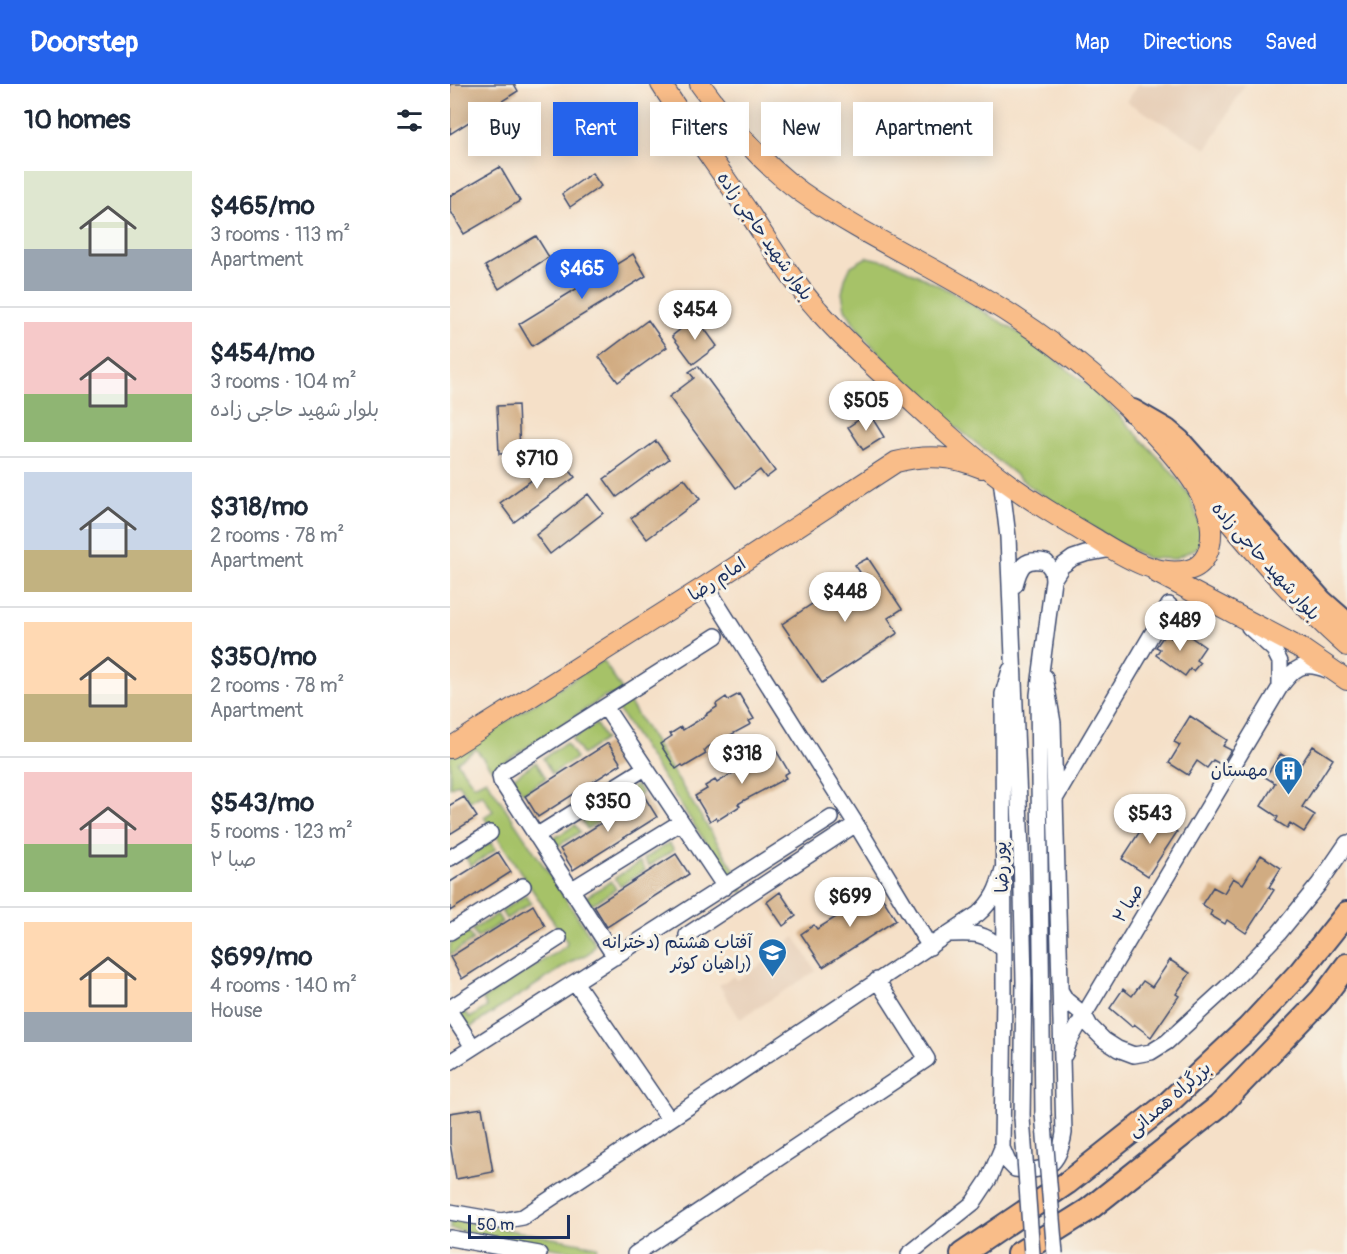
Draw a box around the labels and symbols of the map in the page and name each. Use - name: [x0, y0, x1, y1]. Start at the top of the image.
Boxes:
- street label: بلوار شهید حاجی زاده: [712, 167, 818, 305]
- pin: $465: [546, 249, 618, 300]
- pin: $454: [659, 290, 731, 341]
- pin: $505: [830, 381, 902, 432]
- pin: $710: [501, 439, 573, 490]
- street label: بلوار شهید حاجی زاده: [1206, 497, 1325, 626]
- street label: امام رضا: [684, 552, 751, 608]
- pin: $448: [809, 572, 881, 623]
- pin: $489: [1144, 601, 1216, 652]
- pin: $318: [706, 734, 778, 785]
- building icon: مهستان: [1273, 754, 1305, 796]
- place label: مهستان: [1211, 759, 1268, 782]
- pin: $350: [572, 782, 644, 833]
- pin: $543: [1114, 794, 1186, 845]
- street label: پور رضا: [989, 841, 1014, 893]
- pin: $699: [814, 877, 886, 928]
- street label: صبا ۲: [1108, 879, 1149, 927]
- place label: آفتاب هشتم (دخترانه راهیان کوثر): [602, 931, 754, 975]
- school or university icon: آفتاب هشتم (دخترانه راهیان کوثر): [757, 936, 789, 978]
- street label: بزرگراه همدانی: [1123, 1057, 1216, 1142]
- scale bar: [468, 1212, 570, 1240]

